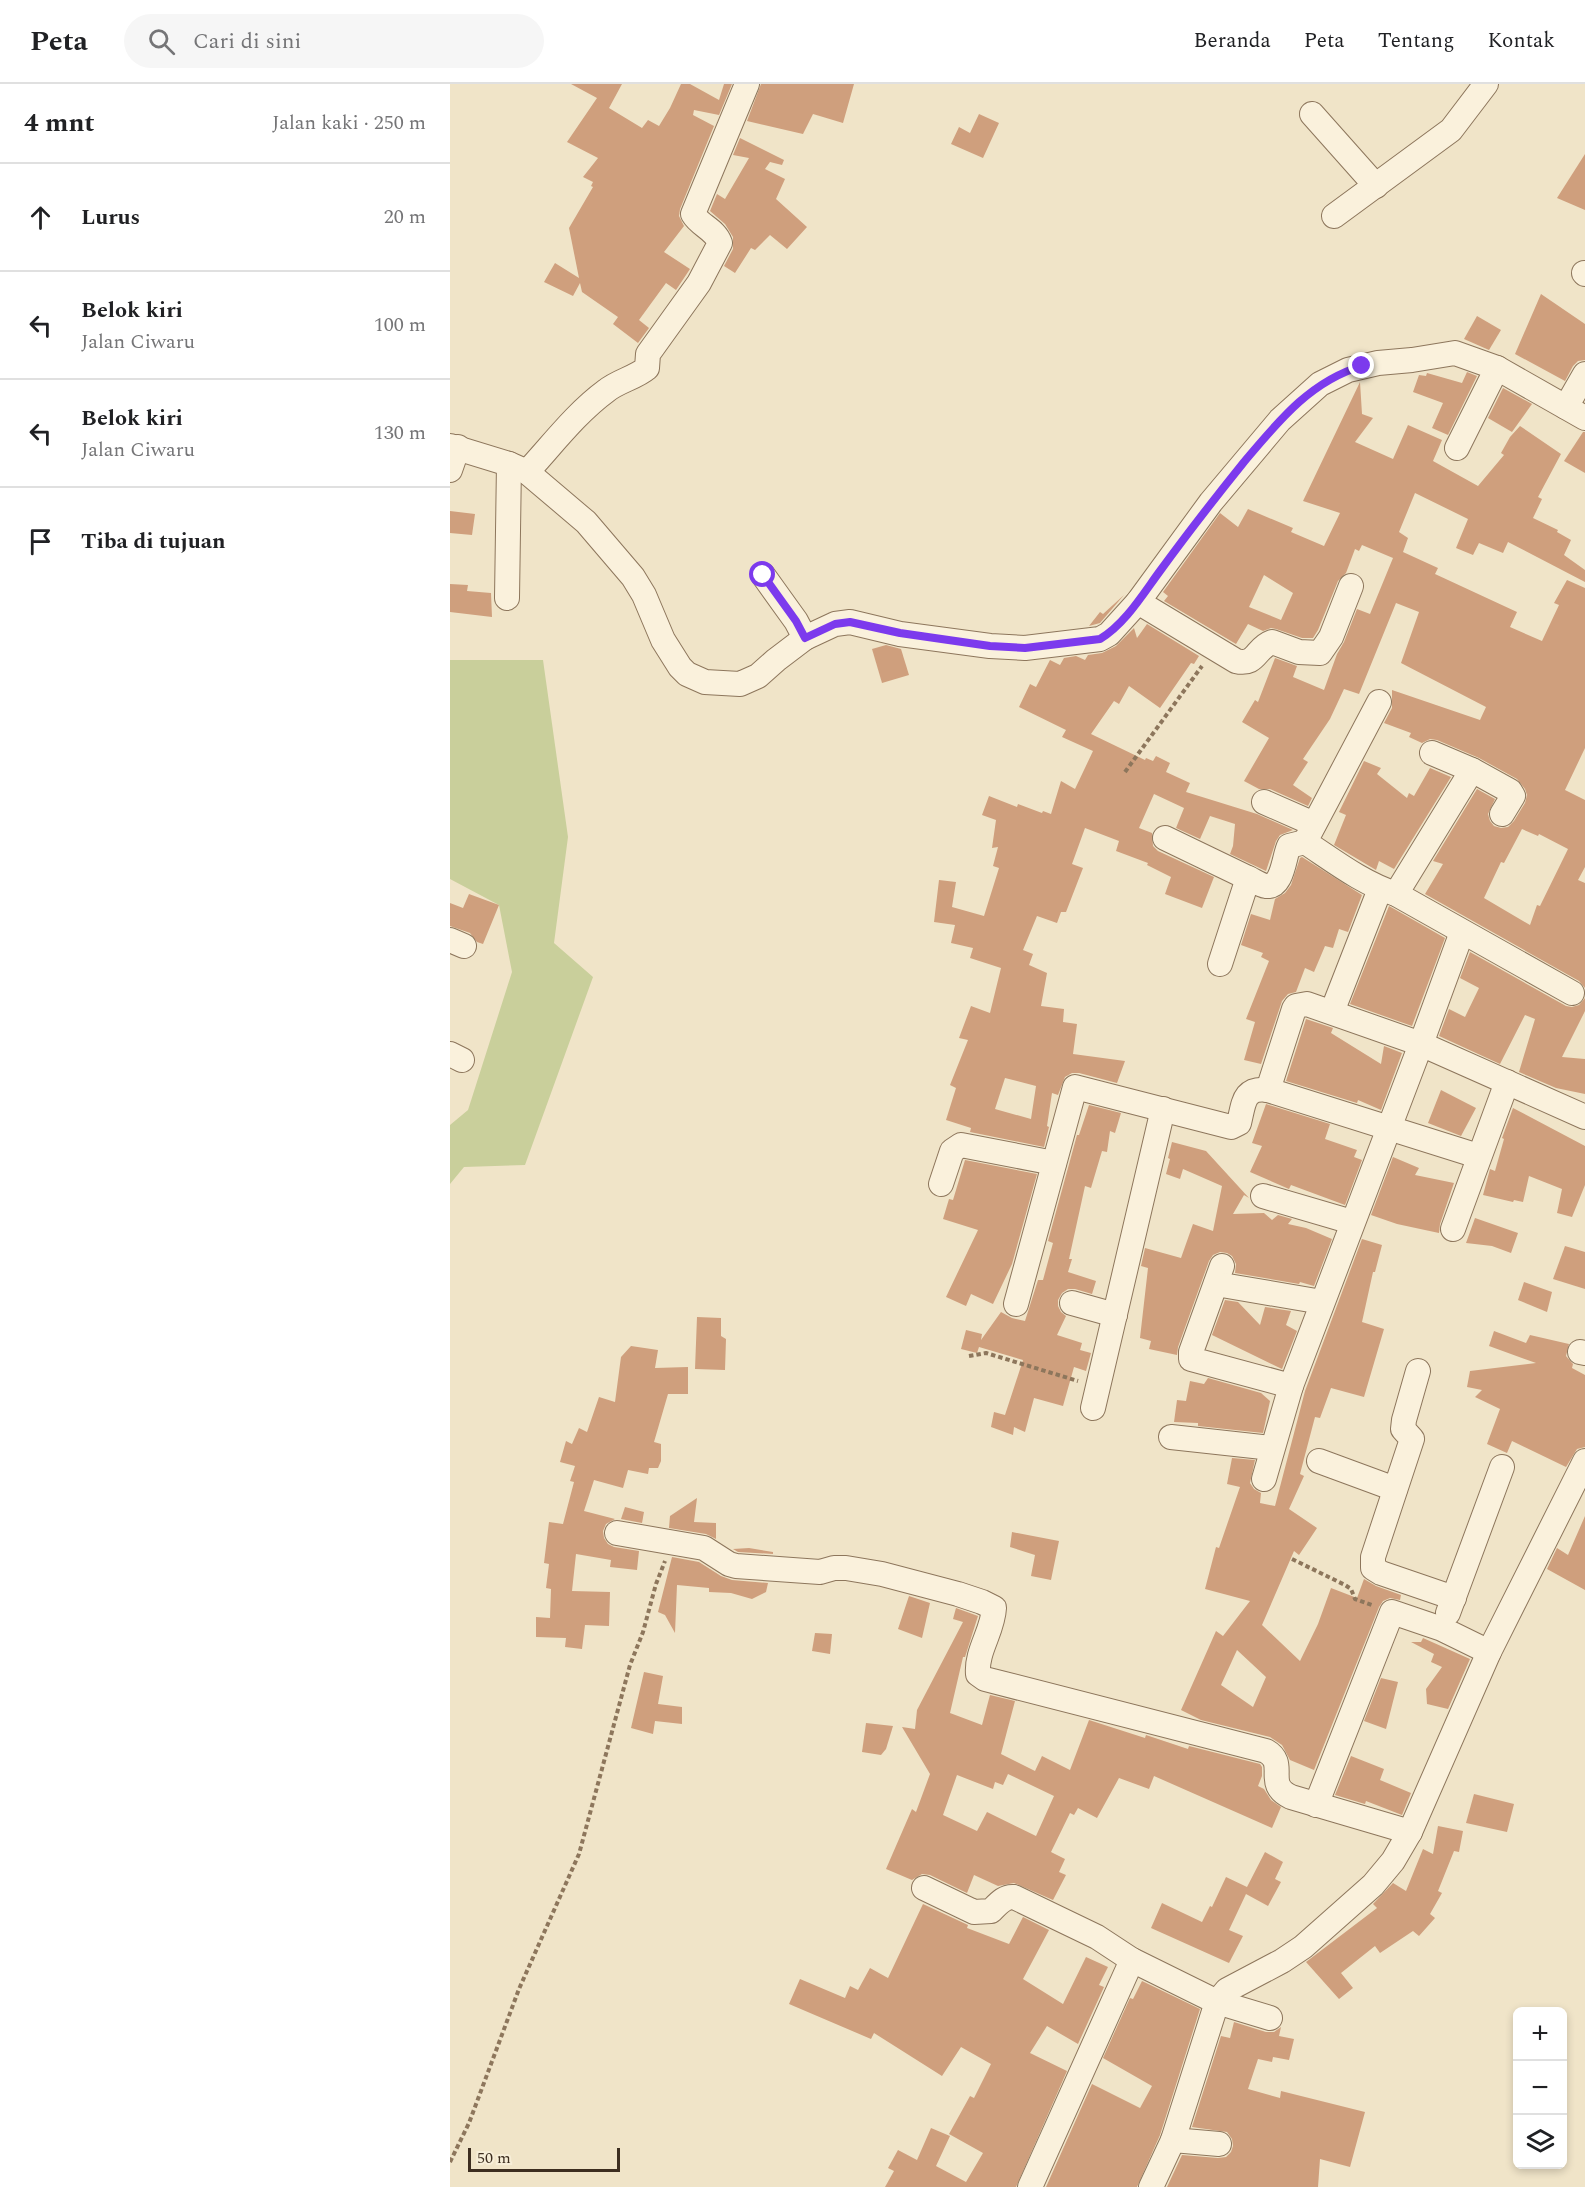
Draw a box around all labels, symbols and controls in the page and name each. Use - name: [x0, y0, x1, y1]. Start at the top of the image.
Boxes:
- search box: [124, 14, 544, 68]
- text: Peta: [30, 20, 88, 63]
- icon: search: [145, 25, 178, 58]
- text: Cari di sini: [193, 25, 301, 58]
- text: Beranda: [1194, 25, 1271, 57]
- text: Peta: [1304, 25, 1345, 57]
- text: Tentang: [1378, 25, 1454, 57]
- text: Kontak: [1487, 25, 1555, 57]
- text: 4 mnt: [24, 103, 95, 143]
- text: Jalan kaki · 250 m: [272, 108, 426, 138]
- icon: ahead: [24, 201, 57, 234]
- text: Lurus: [81, 201, 140, 234]
- text: 20 m: [384, 202, 426, 232]
- text: Belok kiri: [81, 294, 183, 327]
- icon: left: [24, 309, 57, 342]
- text: 100 m: [374, 310, 426, 340]
- text: Jalan Ciwaru: [81, 327, 195, 357]
- route end: [1348, 352, 1374, 378]
- text: Belok kiri: [81, 402, 183, 435]
- icon: left: [24, 417, 57, 450]
- text: 130 m: [374, 418, 426, 448]
- text: Jalan Ciwaru: [81, 435, 195, 465]
- icon: arrive: [24, 525, 57, 558]
- text: Tiba di tujuan: [81, 525, 226, 558]
- route start: [749, 561, 775, 587]
- map controls: [1513, 2007, 1567, 2169]
- button: +: [1513, 2007, 1567, 2061]
- button: −: [1513, 2061, 1567, 2115]
- button: layers: [1513, 2115, 1567, 2169]
- scale bar: [468, 2145, 620, 2172]
- text: 50 m: [477, 2146, 511, 2170]

